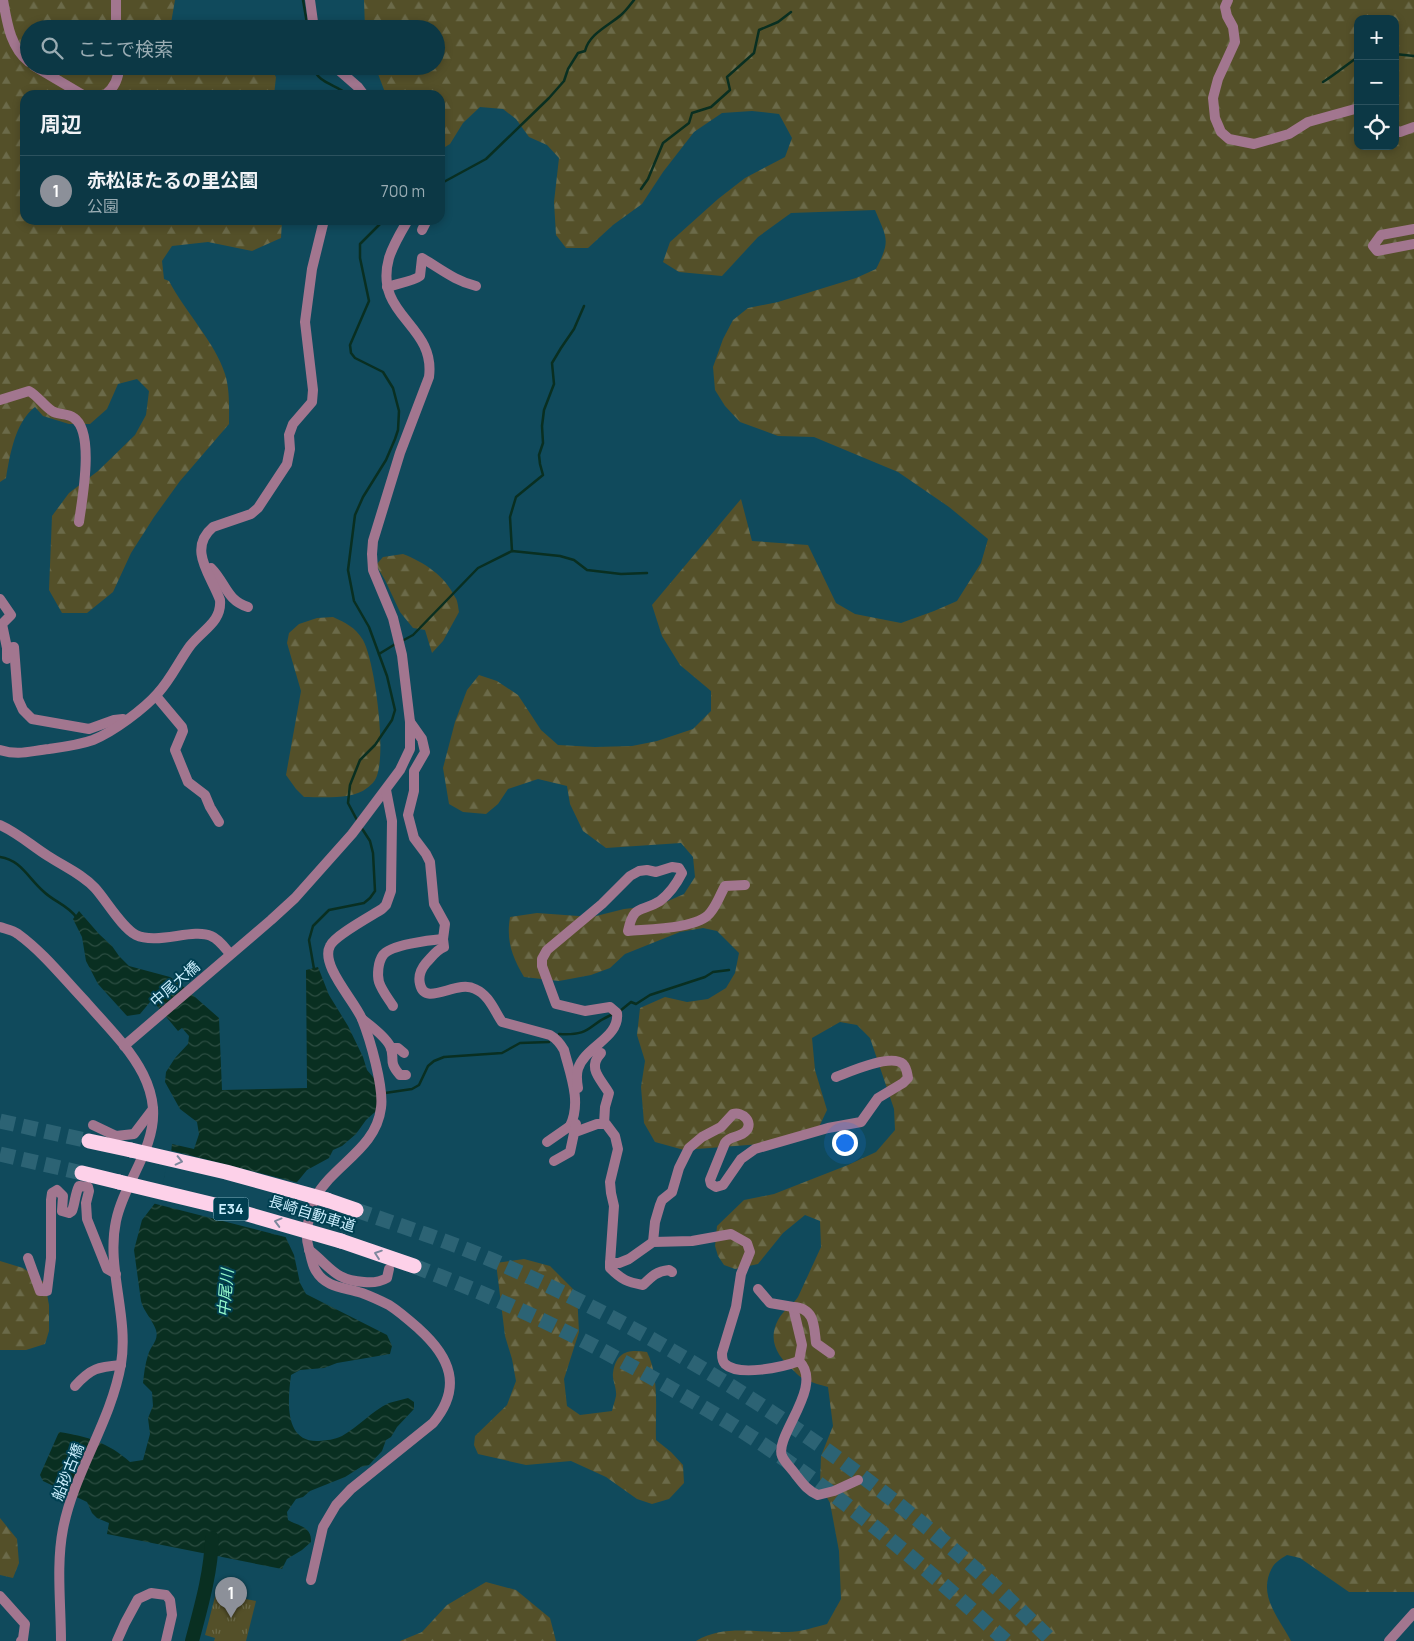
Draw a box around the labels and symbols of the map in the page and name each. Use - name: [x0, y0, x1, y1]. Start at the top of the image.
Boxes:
- street label: 中尾大橋: [145, 956, 204, 1011]
- your location: [832, 1130, 858, 1156]
- one-way arrow: [174, 1155, 183, 1166]
- street label: 長崎自動車道: [266, 1190, 358, 1237]
- road number: E34: [214, 1198, 248, 1220]
- one-way arrow: [274, 1217, 282, 1227]
- one-way arrow: [374, 1250, 383, 1260]
- water label: 中尾川: [212, 1266, 238, 1318]
- street label: 船砂古橋: [47, 1440, 89, 1504]
- pin: 1: [215, 1577, 247, 1618]

